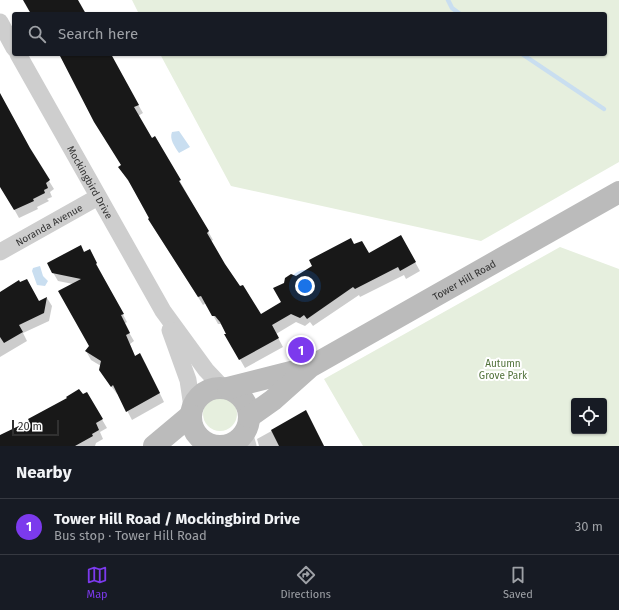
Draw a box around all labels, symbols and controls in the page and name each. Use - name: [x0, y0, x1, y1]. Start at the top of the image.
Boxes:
- search box: [12, 12, 607, 56]
- icon: search: [26, 23, 48, 45]
- text: Search here: [58, 25, 138, 43]
- street label: Mockingbird Drive: [64, 144, 115, 221]
- street label: Noranda Avenue: [14, 202, 85, 249]
- street label: Tower Hill Road: [431, 258, 498, 303]
- your location: [295, 276, 315, 296]
- pin: 1: [288, 335, 314, 365]
- park label: Autumn Grove Park: [479, 358, 528, 382]
- map controls: [571, 398, 607, 434]
- button: locate: [571, 398, 607, 434]
- scale bar: [12, 418, 59, 437]
- text: 20 m: [18, 420, 42, 433]
- text: Nearby: [16, 462, 71, 483]
- text: Tower Hill Road / Mockingbird Drive: [54, 510, 300, 528]
- text: 1: [26, 519, 32, 534]
- text: 30 m: [575, 519, 603, 534]
- text: Bus stop · Tower Hill Road: [54, 528, 207, 543]
- tab: Map: [86, 564, 108, 601]
- tab: Directions: [280, 564, 331, 601]
- tab: Saved: [503, 564, 533, 601]

